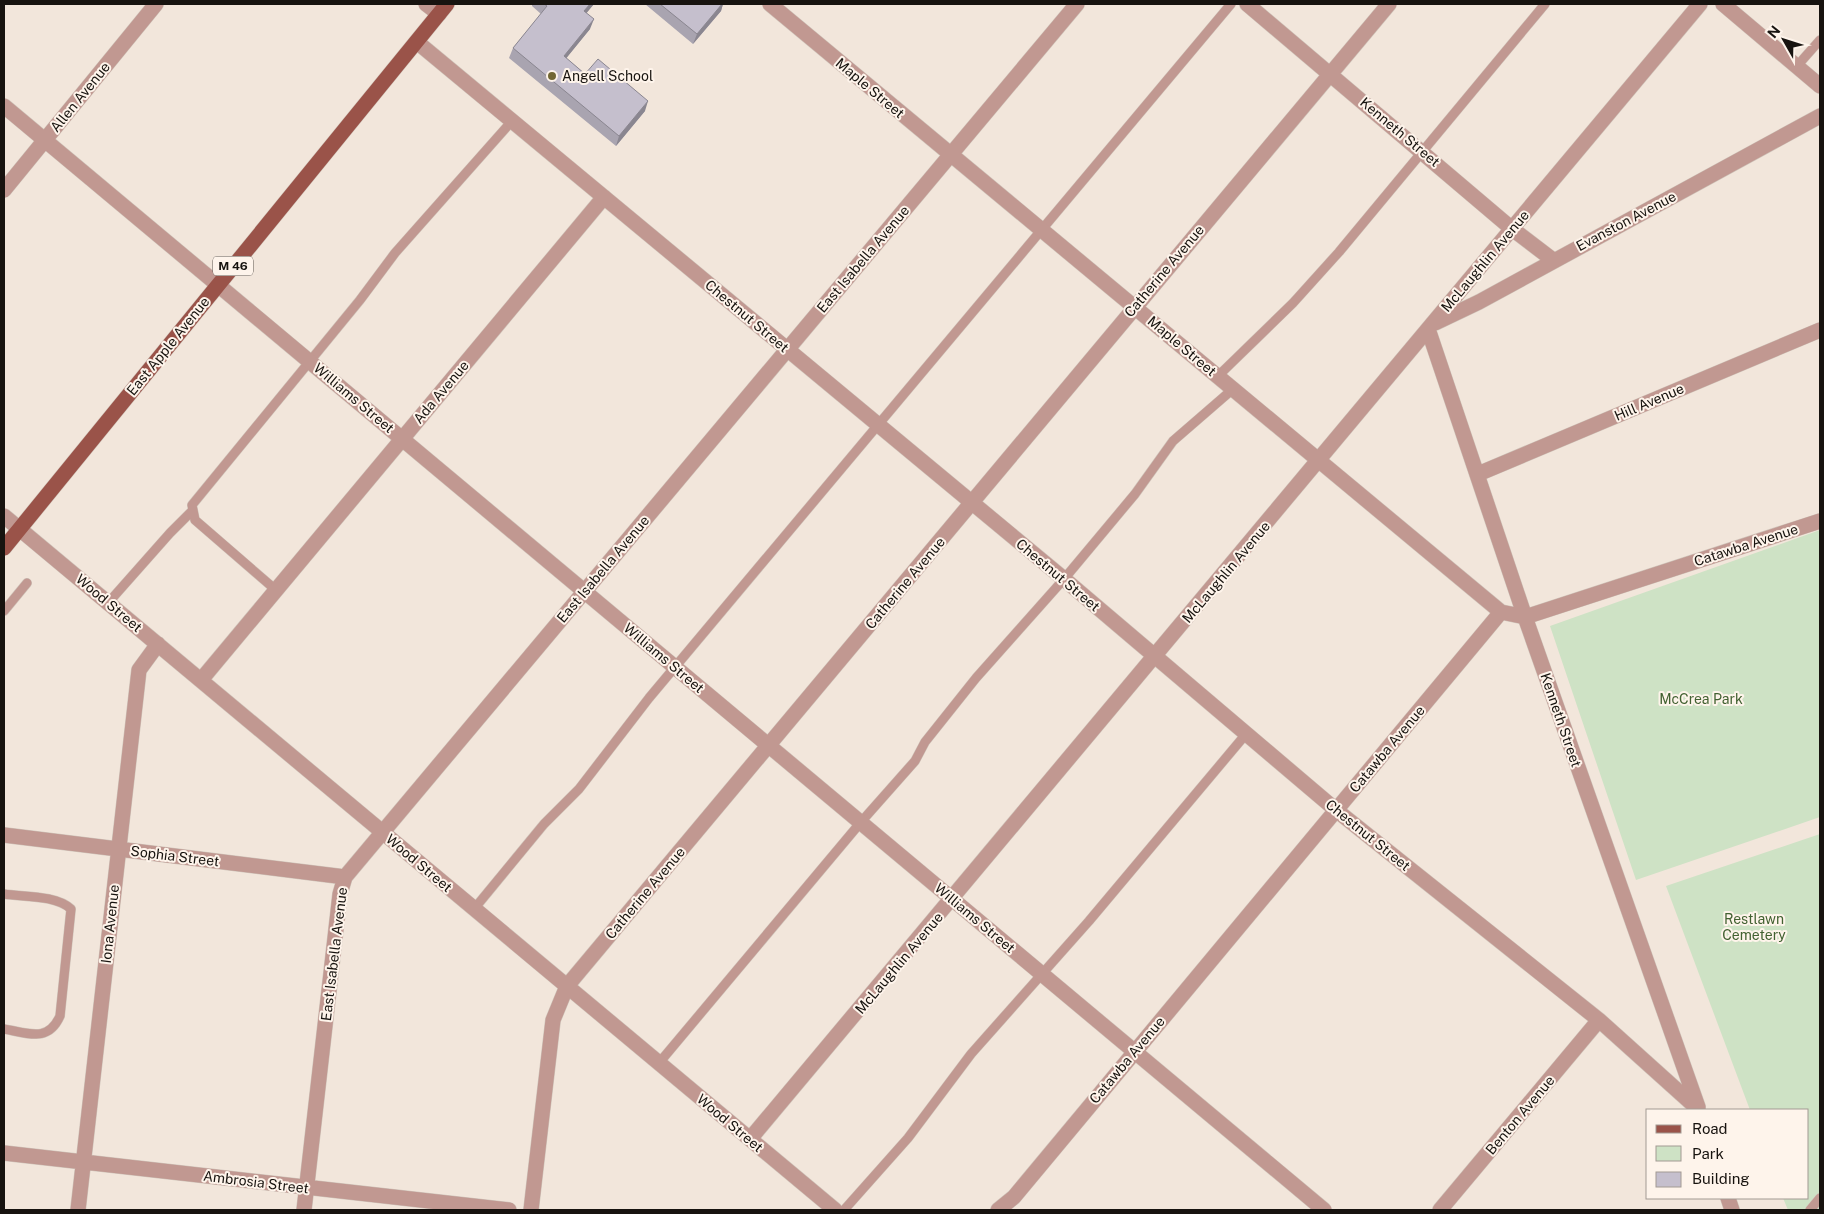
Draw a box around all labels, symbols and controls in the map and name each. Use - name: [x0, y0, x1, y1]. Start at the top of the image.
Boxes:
- north arrow: [1759, 15, 1809, 65]
- text: N: [1764, 23, 1784, 41]
- street label: Maple Street: [833, 55, 907, 121]
- street label: Allen Avenue: [47, 59, 113, 135]
- place label: Angell School: [562, 68, 653, 84]
- marker: Angell School: [546, 70, 558, 82]
- street label: Kenneth Street: [1357, 94, 1443, 170]
- street label: Evanston Avenue: [1573, 188, 1679, 254]
- street label: East Isabella Avenue: [814, 202, 912, 316]
- street label: McLaughlin Avenue: [1438, 207, 1532, 315]
- street label: Catherine Avenue: [1121, 222, 1207, 320]
- road number: M 46: [213, 256, 253, 276]
- street label: Chestnut Street: [702, 276, 792, 356]
- street label: East Apple Avenue: [123, 294, 213, 398]
- street label: Maple Street: [1145, 313, 1219, 379]
- street label: Ada Avenue: [410, 357, 472, 427]
- street label: Williams Street: [311, 360, 397, 436]
- street label: Hill Avenue: [1612, 380, 1686, 424]
- street label: East Isabella Avenue: [554, 512, 652, 626]
- street label: McLaughlin Avenue: [1179, 518, 1273, 626]
- street label: Catawba Avenue: [1692, 521, 1800, 569]
- street label: Catherine Avenue: [862, 534, 948, 632]
- street label: Chestnut Street: [1013, 535, 1103, 615]
- street label: Wood Street: [73, 571, 145, 635]
- street label: Williams Street: [621, 620, 707, 696]
- street label: Kenneth Street: [1537, 671, 1585, 769]
- park label: McCrea Park: [1659, 691, 1743, 707]
- street label: Catawba Avenue: [1346, 702, 1428, 796]
- street label: Chestnut Street: [1323, 796, 1413, 874]
- street label: Wood Street: [383, 831, 455, 895]
- street label: Sophia Street: [130, 843, 220, 869]
- street label: Catherine Avenue: [602, 844, 688, 942]
- street label: Williams Street: [932, 880, 1018, 956]
- street label: Iona Avenue: [98, 884, 122, 964]
- street label: East Isabella Avenue: [318, 886, 350, 1022]
- street label: McLaughlin Avenue: [852, 909, 946, 1017]
- park label: Restlawn Cemetery: [1722, 911, 1786, 943]
- street label: Catawba Avenue: [1086, 1013, 1168, 1107]
- street label: Benton Avenue: [1482, 1072, 1558, 1158]
- street label: Wood Street: [694, 1091, 766, 1155]
- legend: [1646, 1109, 1809, 1199]
- text: Road: [1692, 1120, 1728, 1137]
- text: Park: [1692, 1145, 1724, 1162]
- street label: Ambrosia Street: [202, 1168, 310, 1196]
- text: Building: [1692, 1170, 1750, 1187]

